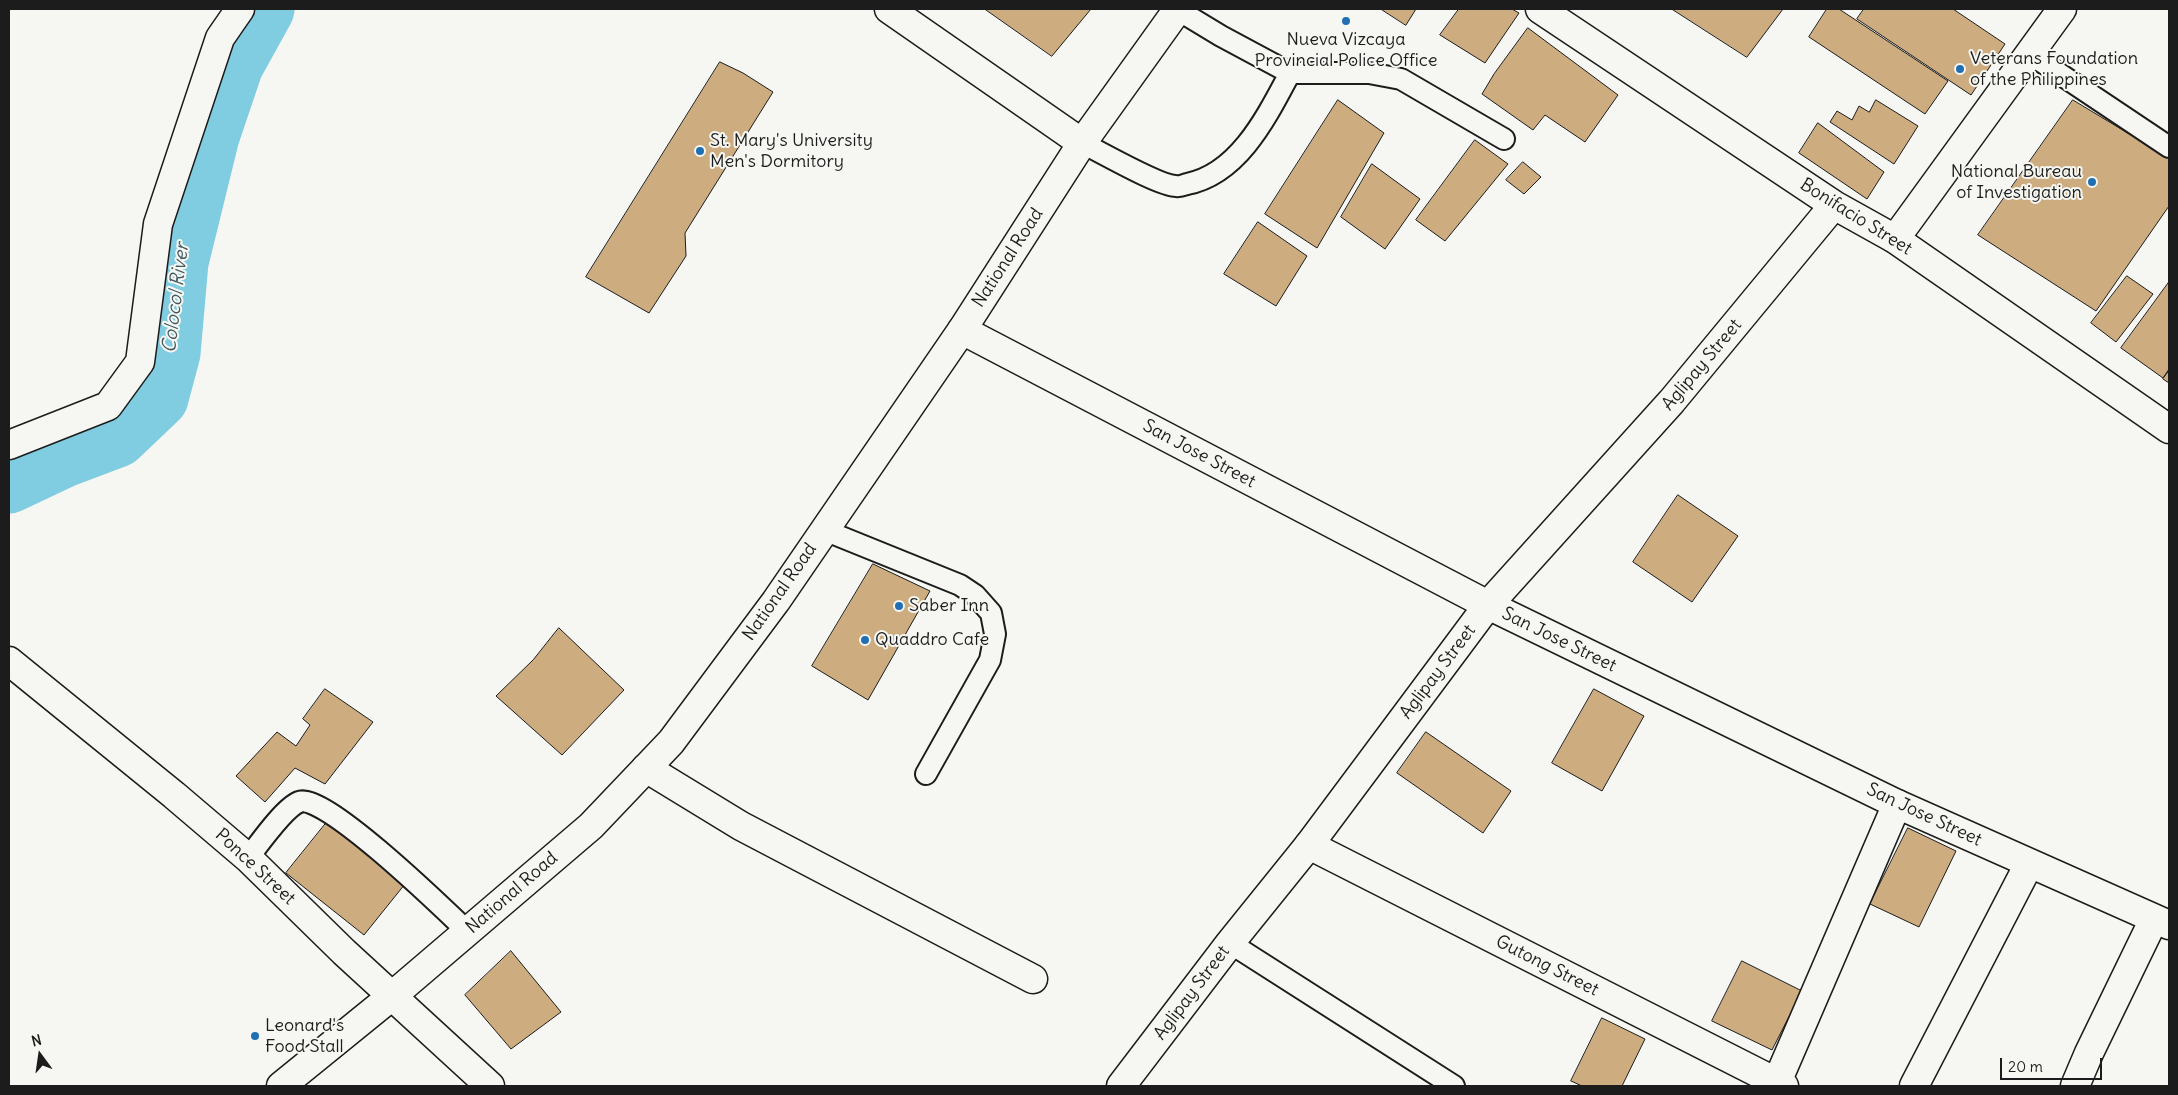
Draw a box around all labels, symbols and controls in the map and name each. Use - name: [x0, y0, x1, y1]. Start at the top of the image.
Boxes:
- marker: Nueva Vizcaya Provincial Police Office: [1340, 15, 1352, 27]
- place label: Nueva Vizcaya Provincial Police Office: [1255, 29, 1437, 72]
- place label: Veterans Foundation of the Philippines: [1970, 48, 2138, 90]
- marker: Veterans Foundation of the Philippines: [1954, 63, 1966, 75]
- place label: St. Mary's University Men's Dormitory: [710, 130, 873, 172]
- marker: St. Mary's University Men's Dormitory: [694, 145, 706, 157]
- place label: National Bureau of Investigation: [1951, 161, 2082, 203]
- street label: Bonifacio Street: [1796, 174, 1916, 260]
- marker: National Bureau of Investigation: [2086, 176, 2098, 188]
- street label: National Road: [968, 204, 1048, 312]
- water label: Colocol River: [158, 242, 194, 354]
- street label: Aglipay Street: [1658, 315, 1746, 415]
- street label: San Jose Street: [1139, 415, 1259, 493]
- street label: National Road: [738, 539, 822, 645]
- place label: Saber Inn: [909, 595, 989, 617]
- marker: Saber Inn: [893, 600, 905, 612]
- street label: San Jose Street: [1498, 603, 1620, 677]
- street label: Aglipay Street: [1395, 621, 1481, 723]
- place label: Quaddro Cafe: [875, 629, 989, 651]
- marker: Quaddro Cafe: [859, 634, 871, 646]
- street label: San Jose Street: [1863, 779, 1985, 851]
- street label: Ponce Street: [210, 824, 300, 910]
- street label: National Road: [462, 847, 562, 939]
- street label: Gutong Street: [1492, 931, 1602, 1001]
- street label: Aglipay Street: [1149, 942, 1235, 1044]
- place label: Leonard's Food Stall: [265, 1015, 344, 1058]
- north arrow: [15, 1030, 65, 1080]
- marker: Leonard's Food Stall: [249, 1030, 261, 1042]
- text: N: [29, 1031, 43, 1050]
- scale bar: [2003, 1048, 2106, 1080]
- text: 20 m: [2008, 1057, 2043, 1076]

